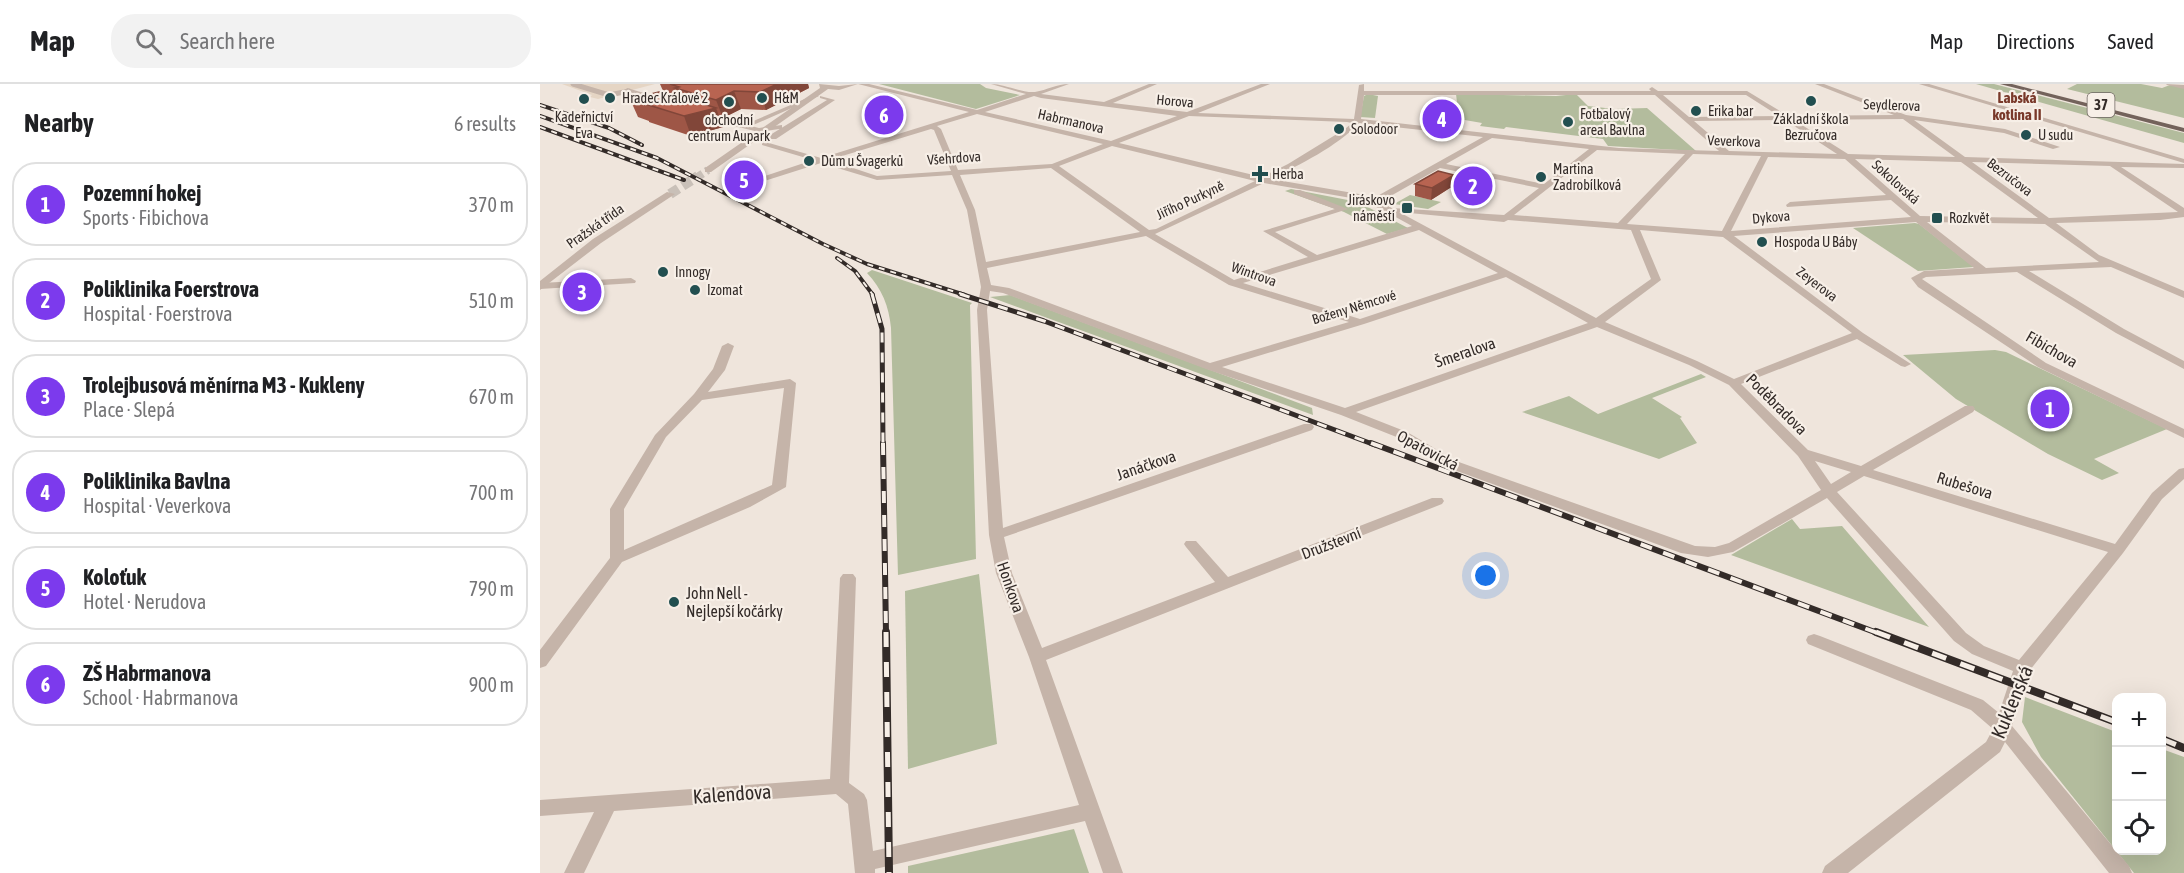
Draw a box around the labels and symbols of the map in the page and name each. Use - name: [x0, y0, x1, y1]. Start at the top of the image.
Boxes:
- district label: Labská kotlina II: [1992, 89, 2042, 123]
- place label: Hradec Králové 2: [622, 90, 708, 106]
- place label: H&M: [774, 90, 799, 106]
- marker: Hradec Králové 2: [603, 91, 617, 105]
- marker: H&M: [755, 91, 769, 105]
- street label: Horova: [1156, 91, 1194, 111]
- marker: Kadeřnictví Eva: [577, 92, 591, 106]
- pin: 6: [864, 93, 904, 138]
- road number: 37: [2088, 93, 2114, 117]
- marker: Základní škola Bezručova: [1804, 94, 1818, 108]
- marker: obchodní centrum Aupark: [722, 95, 736, 109]
- pin: 4: [1422, 96, 1462, 141]
- street label: Seydlerova: [1863, 96, 1921, 114]
- place label: Erika bar: [1708, 103, 1754, 119]
- marker: Erika bar: [1689, 104, 1703, 118]
- street label: Habrmanova: [1036, 106, 1106, 136]
- place label: Fotbalový areal Bavlna: [1580, 106, 1645, 138]
- place label: Kadeřnictví Eva: [555, 109, 613, 141]
- place label: Základní škola Bezručova: [1773, 111, 1849, 143]
- place label: obchodní centrum Aupark: [688, 112, 770, 144]
- marker: Fotbalový areal Bavlna: [1561, 115, 1575, 129]
- place label: Solodoor: [1351, 121, 1398, 137]
- marker: Solodoor: [1332, 122, 1346, 136]
- place label: U sudu: [2038, 127, 2073, 143]
- marker: U sudu: [2019, 128, 2033, 142]
- street label: Veverkova: [1707, 132, 1761, 150]
- street label: Všehrdova: [927, 148, 981, 168]
- place label: Dům u Švagerků: [821, 153, 903, 169]
- marker: Dům u Švagerků: [802, 154, 816, 168]
- street label: Bezručova: [1984, 155, 2036, 199]
- street label: Sokolovská: [1869, 157, 1923, 207]
- pin: 5: [724, 158, 764, 202]
- place label: Martina Zadrobílková: [1553, 161, 1621, 193]
- pin: 2: [1454, 164, 1492, 208]
- place label: Herba: [1272, 166, 1304, 182]
- marker: Herba: [1253, 167, 1267, 181]
- marker: Martina Zadrobílková: [1534, 170, 1548, 184]
- street label: Jiřího Purkyně: [1153, 177, 1227, 223]
- place label: Jiráskovo náměstí: [1347, 192, 1395, 224]
- street label: Pražská třída: [563, 200, 627, 252]
- marker: Jiráskovo náměstí: [1400, 201, 1414, 215]
- street label: Dykova: [1751, 207, 1791, 227]
- place label: Rozkvět: [1949, 210, 1990, 226]
- marker: Rozkvět: [1930, 211, 1944, 225]
- place label: Hospoda U Báby: [1774, 234, 1858, 250]
- marker: Hospoda U Báby: [1755, 235, 1769, 249]
- street label: Wintrova: [1229, 258, 1279, 290]
- street label: Zeyerova: [1793, 263, 1841, 305]
- place label: Innogy: [675, 264, 711, 280]
- marker: Innogy: [656, 265, 670, 279]
- pin: 3: [562, 270, 602, 314]
- place label: Izomat: [707, 282, 743, 298]
- marker: Izomat: [688, 283, 702, 297]
- street label: Boženy Němcové: [1310, 287, 1398, 327]
- street label: Fibichova: [2023, 327, 2081, 371]
- street label: Šmeralova: [1432, 333, 1498, 371]
- street label: Poděbradova: [1743, 370, 1811, 438]
- pin: 1: [2030, 386, 2070, 432]
- street label: Opatovická: [1394, 426, 1462, 475]
- street label: Janáčkova: [1114, 446, 1178, 484]
- street label: Rubešova: [1935, 468, 1995, 502]
- street label: Družstevní: [1299, 523, 1364, 563]
- street label: Honkova: [994, 559, 1028, 615]
- your location: [1471, 561, 1500, 590]
- place label: John Nell - Nejlepší kočárky: [686, 584, 783, 621]
- marker: John Nell - Nejlepší kočárky: [667, 595, 681, 609]
- street label: Kuklenská: [1986, 662, 2037, 742]
- street label: Kalendova: [692, 779, 772, 808]

